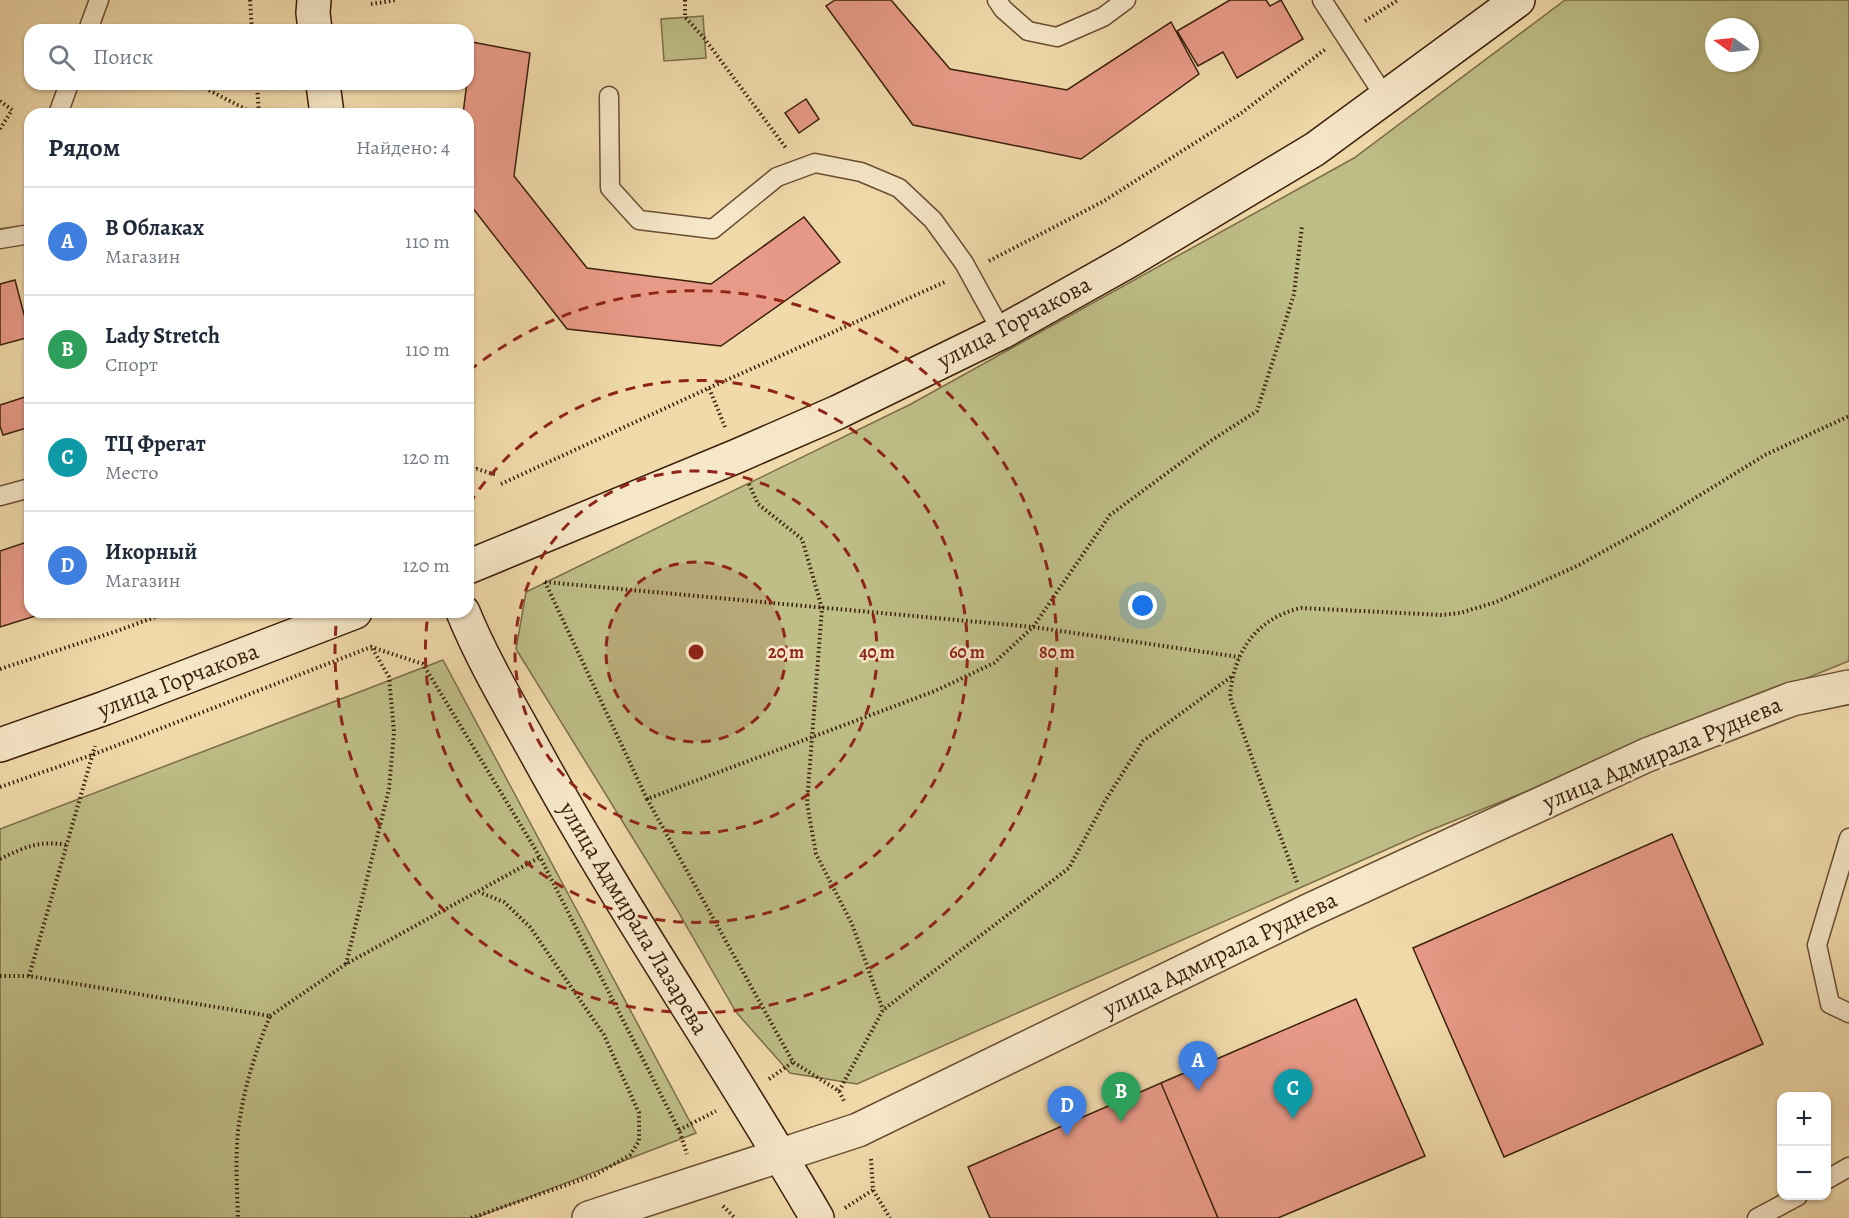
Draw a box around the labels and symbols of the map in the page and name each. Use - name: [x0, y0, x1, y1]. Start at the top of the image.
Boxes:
- north arrow: [1705, 18, 1759, 72]
- street label: улица Горчакова: [931, 268, 1097, 377]
- your location: [1128, 591, 1157, 620]
- street label: улица Горчакова: [92, 635, 263, 726]
- text: 20 m: [768, 640, 804, 664]
- text: 40 m: [859, 640, 895, 664]
- text: 60 m: [949, 640, 985, 664]
- text: 80 m: [1039, 640, 1075, 664]
- centre of rings: [686, 642, 706, 662]
- street label: улица Адмирала Руднева: [1537, 688, 1786, 818]
- street label: улица Адмирала Лазарева: [551, 794, 716, 1041]
- street label: улица Адмирала Руднева: [1097, 883, 1342, 1025]
- pin: A: [1178, 1042, 1218, 1091]
- pin: C: [1274, 1070, 1312, 1119]
- pin: B: [1102, 1072, 1140, 1122]
- pin: D: [1048, 1086, 1086, 1136]

